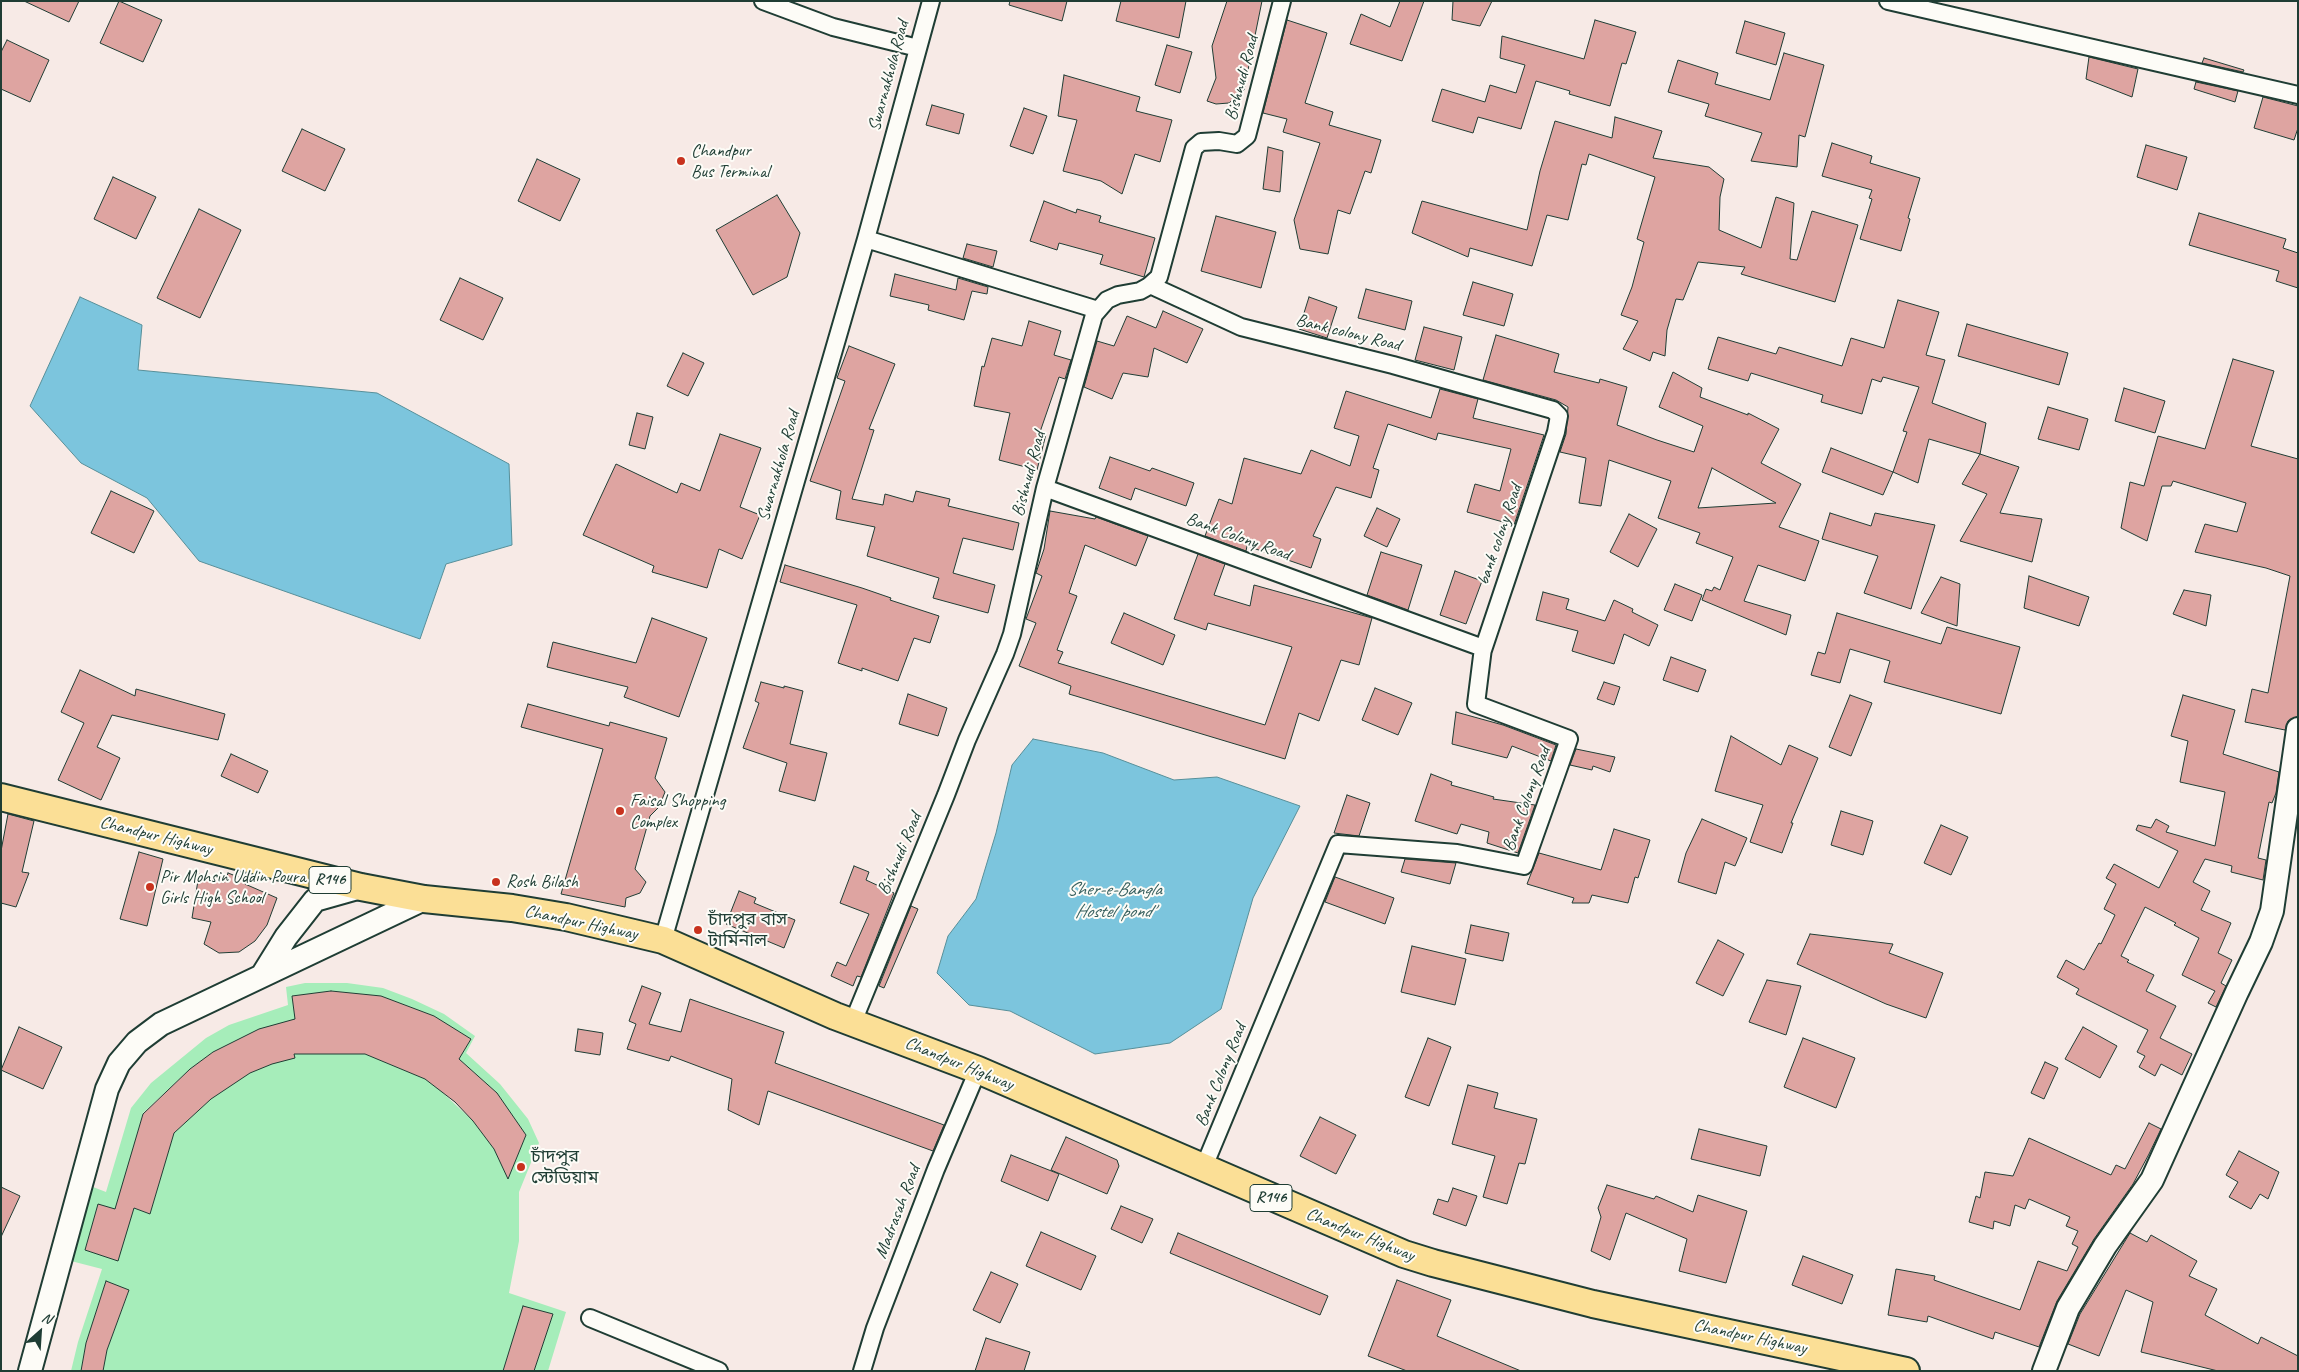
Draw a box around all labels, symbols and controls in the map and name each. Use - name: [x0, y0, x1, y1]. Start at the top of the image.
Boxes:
- street label: Swarnakhola Road: [864, 18, 914, 134]
- street label: Bishnudi Road: [1220, 33, 1264, 123]
- place label: Chandpur Bus Terminal: [691, 140, 769, 182]
- marker: Chandpur Bus Terminal: [675, 155, 687, 167]
- street label: Bank colony Road: [1293, 310, 1403, 356]
- street label: Swarnakhola Road: [753, 408, 805, 524]
- street label: Bishnudi Road: [1007, 429, 1051, 519]
- street label: bank colony Road: [1473, 482, 1527, 588]
- street label: Bank Colony Road: [1183, 508, 1293, 566]
- street label: Bank Colony Road: [1498, 744, 1556, 854]
- place label: Faisal Shopping Complex: [630, 790, 725, 832]
- marker: Faisal Shopping Complex: [614, 805, 626, 817]
- street label: Bishnudi Road: [873, 810, 927, 898]
- street label: Chandpur Highway: [98, 812, 214, 860]
- place label: Pir Mohsin Uddin Poura Girls High School: [160, 866, 306, 909]
- road number: R146: [309, 866, 351, 894]
- place label: Rosh Bilash: [506, 871, 578, 893]
- marker: Rosh Bilash: [490, 876, 502, 888]
- water label: Sher-e-Bangla Hostel 'pond': [1067, 879, 1161, 923]
- marker: Pir Mohsin Uddin Poura Girls High School: [144, 881, 156, 893]
- street label: Chandpur Highway: [522, 900, 640, 946]
- place label: চাঁদপুর বাস টার্মিনাল: [708, 909, 787, 952]
- marker: চাঁদপুর বাস টার্মিনাল: [692, 924, 704, 936]
- street label: Bank Colony Road: [1191, 1020, 1251, 1130]
- street label: Chandpur Highway: [902, 1032, 1016, 1096]
- place label: চাঁদপুর স্টেডিয়াম: [531, 1146, 598, 1188]
- marker: চাঁদপুর স্টেডিয়াম: [515, 1161, 527, 1173]
- street label: Madrasah Road: [870, 1162, 926, 1262]
- road number: R146: [1250, 1184, 1292, 1212]
- street label: Chandpur Highway: [1303, 1203, 1417, 1267]
- north arrow: [15, 1307, 65, 1357]
- text: N: [39, 1309, 54, 1328]
- street label: Chandpur Highway: [1691, 1314, 1809, 1360]

